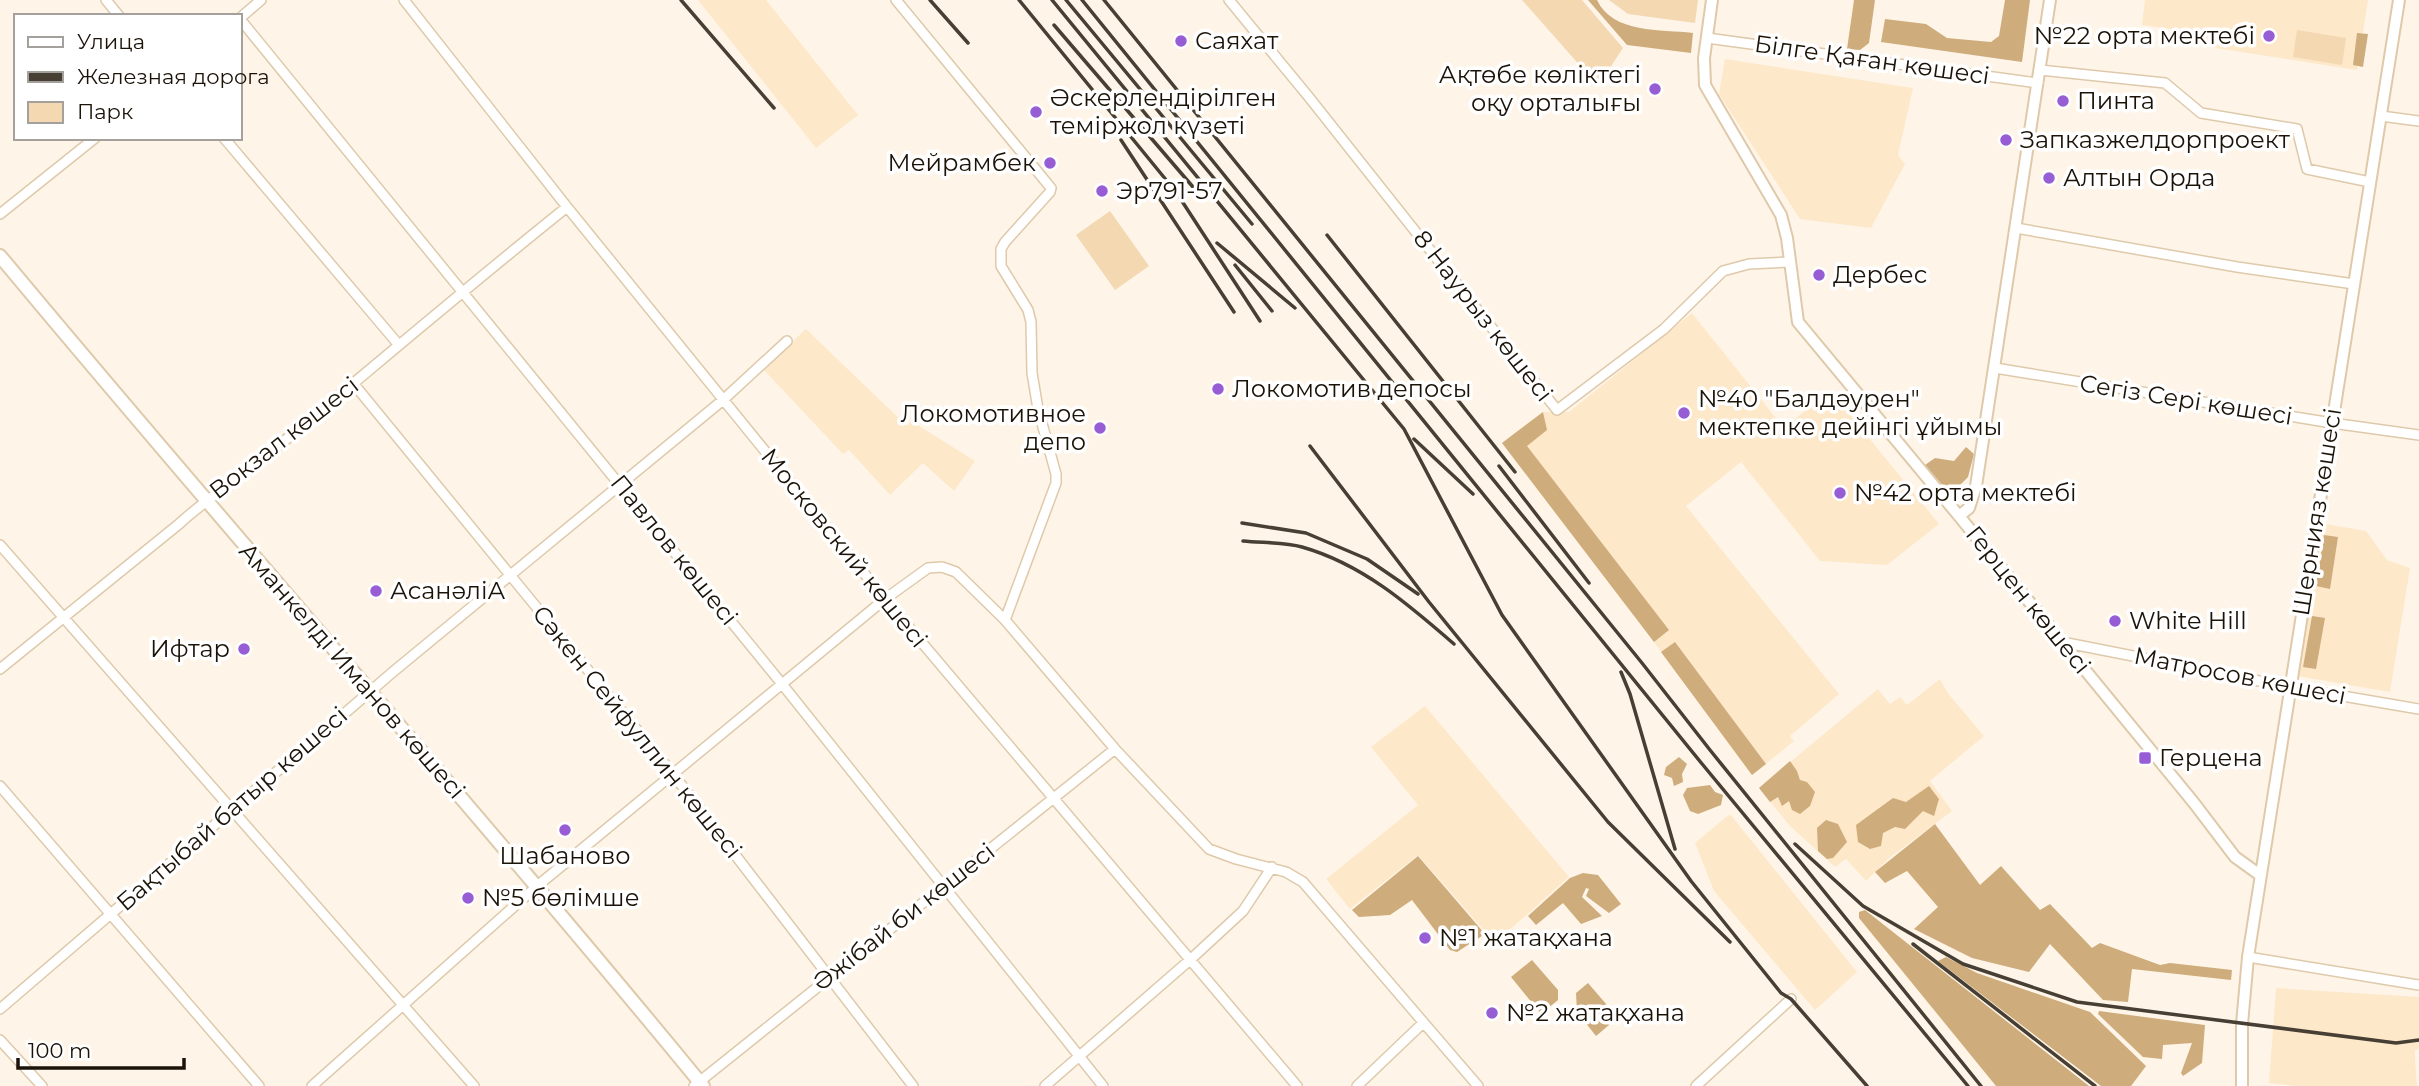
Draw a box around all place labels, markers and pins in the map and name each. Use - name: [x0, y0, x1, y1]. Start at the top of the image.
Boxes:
- place label: №22 орта мектебі: [2034, 21, 2255, 50]
- place label: Саяхат: [1195, 26, 1279, 55]
- marker: №22 орта мектебі: [2261, 28, 2277, 44]
- marker: Саяхат: [1173, 33, 1189, 49]
- place label: Ақтөбе көліктегі оқу орталығы: [1439, 60, 1641, 117]
- marker: Ақтөбе көліктегі оқу орталығы: [1647, 81, 1663, 97]
- place label: Әскерлендірілген теміржол күзеті: [1050, 83, 1276, 140]
- place label: Пинта: [2077, 86, 2155, 115]
- marker: Пинта: [2055, 93, 2071, 109]
- marker: Әскерлендірілген теміржол күзеті: [1028, 104, 1044, 120]
- place label: Запказжелдорпроект: [2020, 125, 2290, 154]
- marker: Запказжелдорпроект: [1998, 132, 2014, 148]
- place label: Мейрамбек: [888, 148, 1036, 177]
- marker: Мейрамбек: [1042, 155, 1058, 171]
- place label: Алтын Орда: [2063, 163, 2215, 192]
- marker: Алтын Орда: [2041, 170, 2057, 186]
- place label: Эр791-57: [1116, 176, 1223, 205]
- marker: Эр791-57: [1094, 183, 1110, 199]
- place label: Дербес: [1833, 260, 1927, 289]
- marker: Дербес: [1811, 267, 1827, 283]
- place label: Локомотив депосы: [1232, 374, 1472, 403]
- marker: Локомотив депосы: [1210, 381, 1226, 397]
- place label: №40 "Балдәурен" мектепке дейінгі ұйымы: [1698, 384, 2002, 441]
- place label: Локомотивное депо: [901, 399, 1086, 456]
- marker: №40 "Балдәурен" мектепке дейінгі ұйымы: [1676, 405, 1692, 421]
- marker: Локомотивное депо: [1092, 420, 1108, 436]
- place label: №42 орта мектебі: [1854, 478, 2077, 507]
- marker: №42 орта мектебі: [1832, 485, 1848, 501]
- place label: АсанәліА: [390, 576, 506, 605]
- marker: АсанәліА: [368, 583, 384, 599]
- place label: White Hill: [2129, 606, 2247, 635]
- marker: White Hill: [2107, 613, 2123, 629]
- place label: Ифтар: [150, 634, 230, 663]
- marker: Ифтар: [236, 641, 252, 657]
- place label: Герцена: [2159, 743, 2263, 772]
- marker: Герцена: [2137, 750, 2153, 766]
- marker: Шабаново: [557, 822, 573, 838]
- place label: Шабаново: [499, 841, 631, 870]
- place label: №5 бөлімше: [482, 883, 639, 912]
- marker: №5 бөлімше: [460, 890, 476, 906]
- place label: №1 жатақхана: [1439, 923, 1613, 952]
- marker: №1 жатақхана: [1417, 930, 1433, 946]
- place label: №2 жатақхана: [1506, 998, 1685, 1027]
- marker: №2 жатақхана: [1484, 1005, 1500, 1021]

